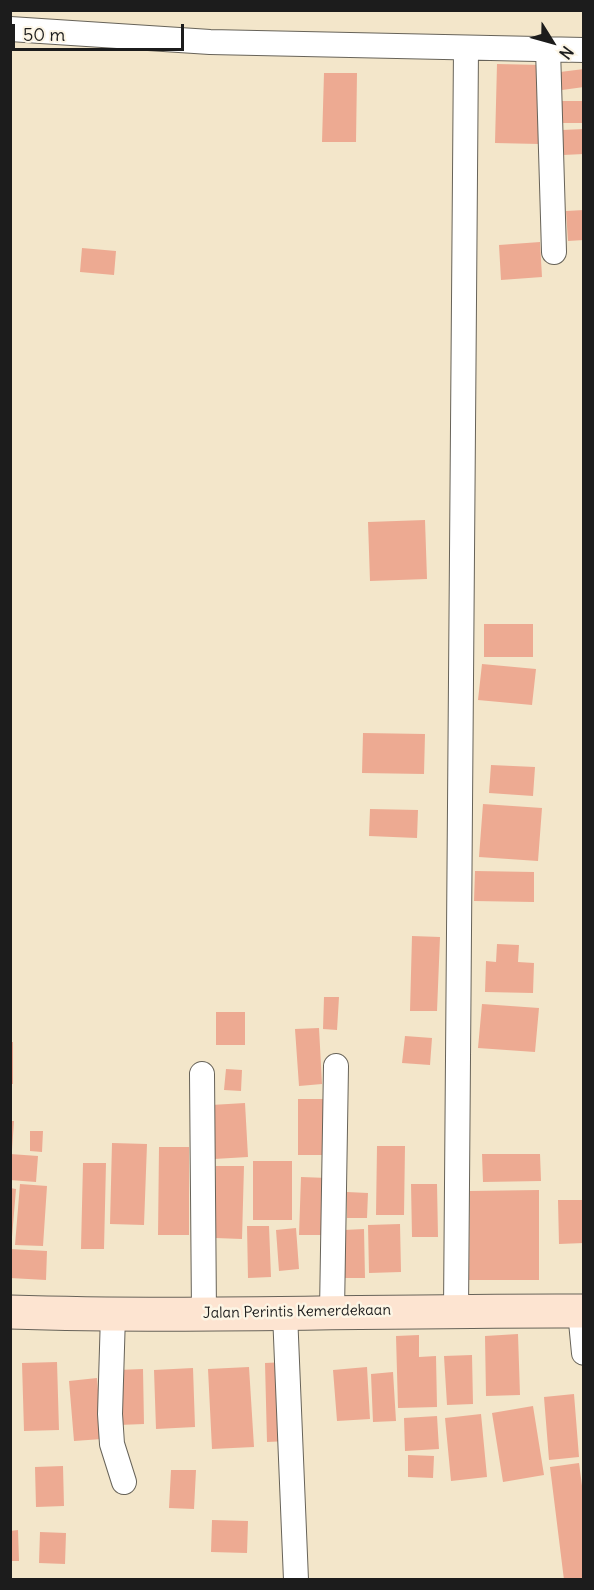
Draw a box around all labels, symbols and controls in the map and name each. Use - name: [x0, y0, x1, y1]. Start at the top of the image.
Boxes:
- scale bar: [15, 12, 188, 50]
- north arrow: [522, 12, 582, 72]
- text: 50 m: [23, 23, 65, 46]
- text: N: [555, 42, 578, 63]
- street label: Jalan Perintis Kemerdekaan: [203, 1301, 391, 1323]

